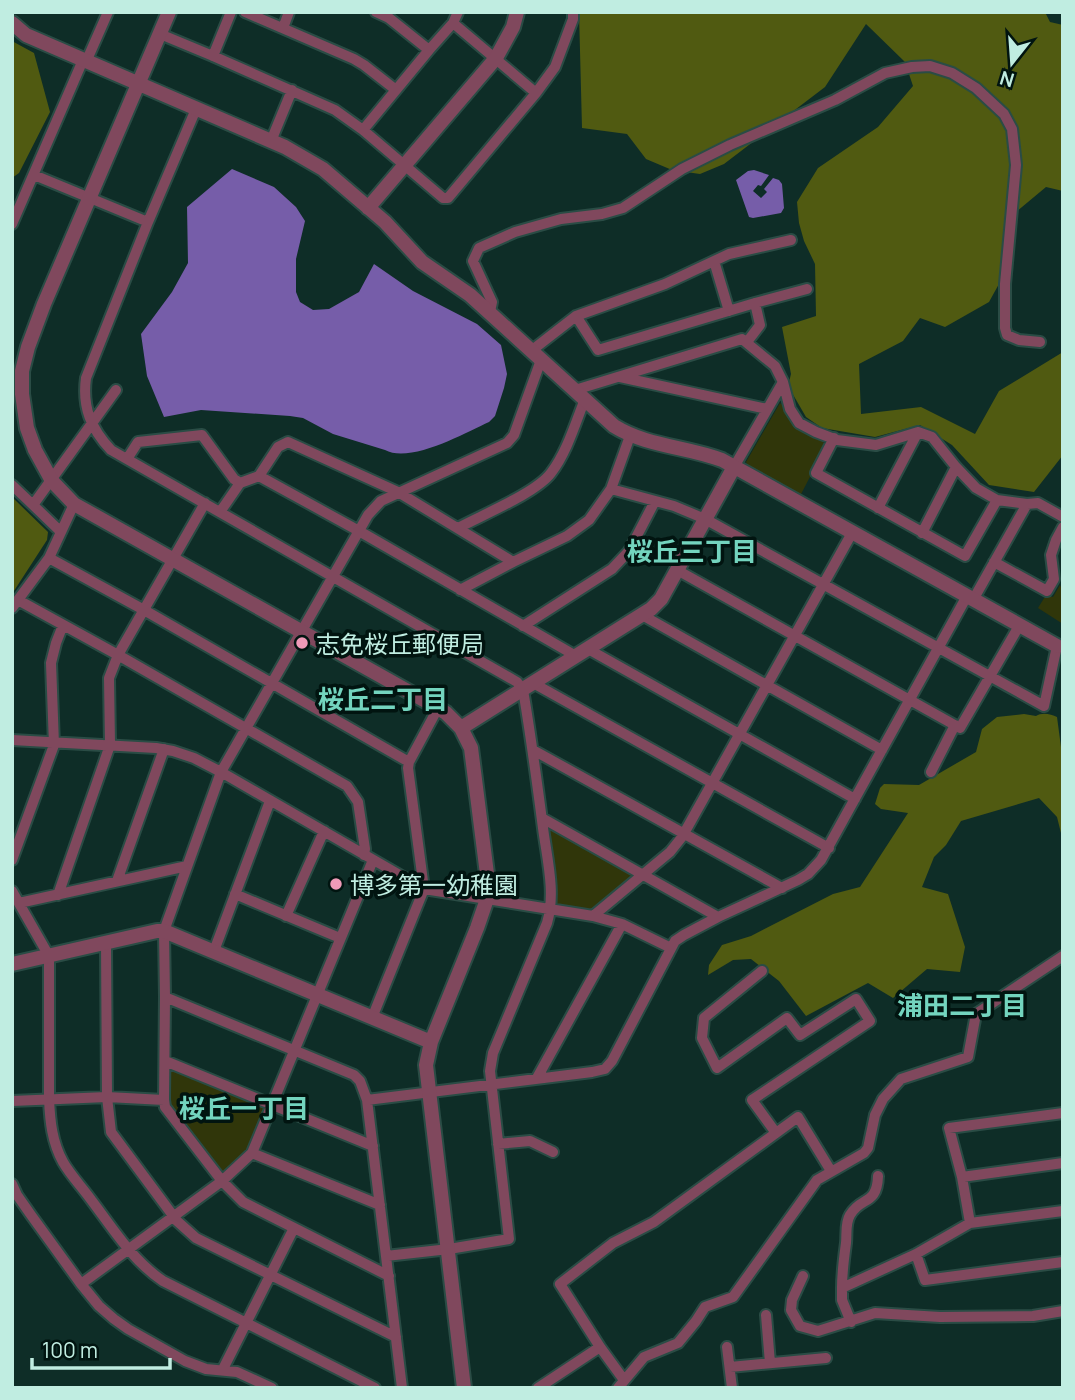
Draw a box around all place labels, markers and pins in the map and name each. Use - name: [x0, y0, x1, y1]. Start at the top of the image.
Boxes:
- place label: 志免桜丘郵便局: [316, 627, 484, 660]
- marker: 志免桜丘郵便局: [294, 635, 310, 651]
- place label: 博多第一幼稚園: [350, 868, 518, 901]
- marker: 博多第一幼稚園: [328, 876, 344, 892]

